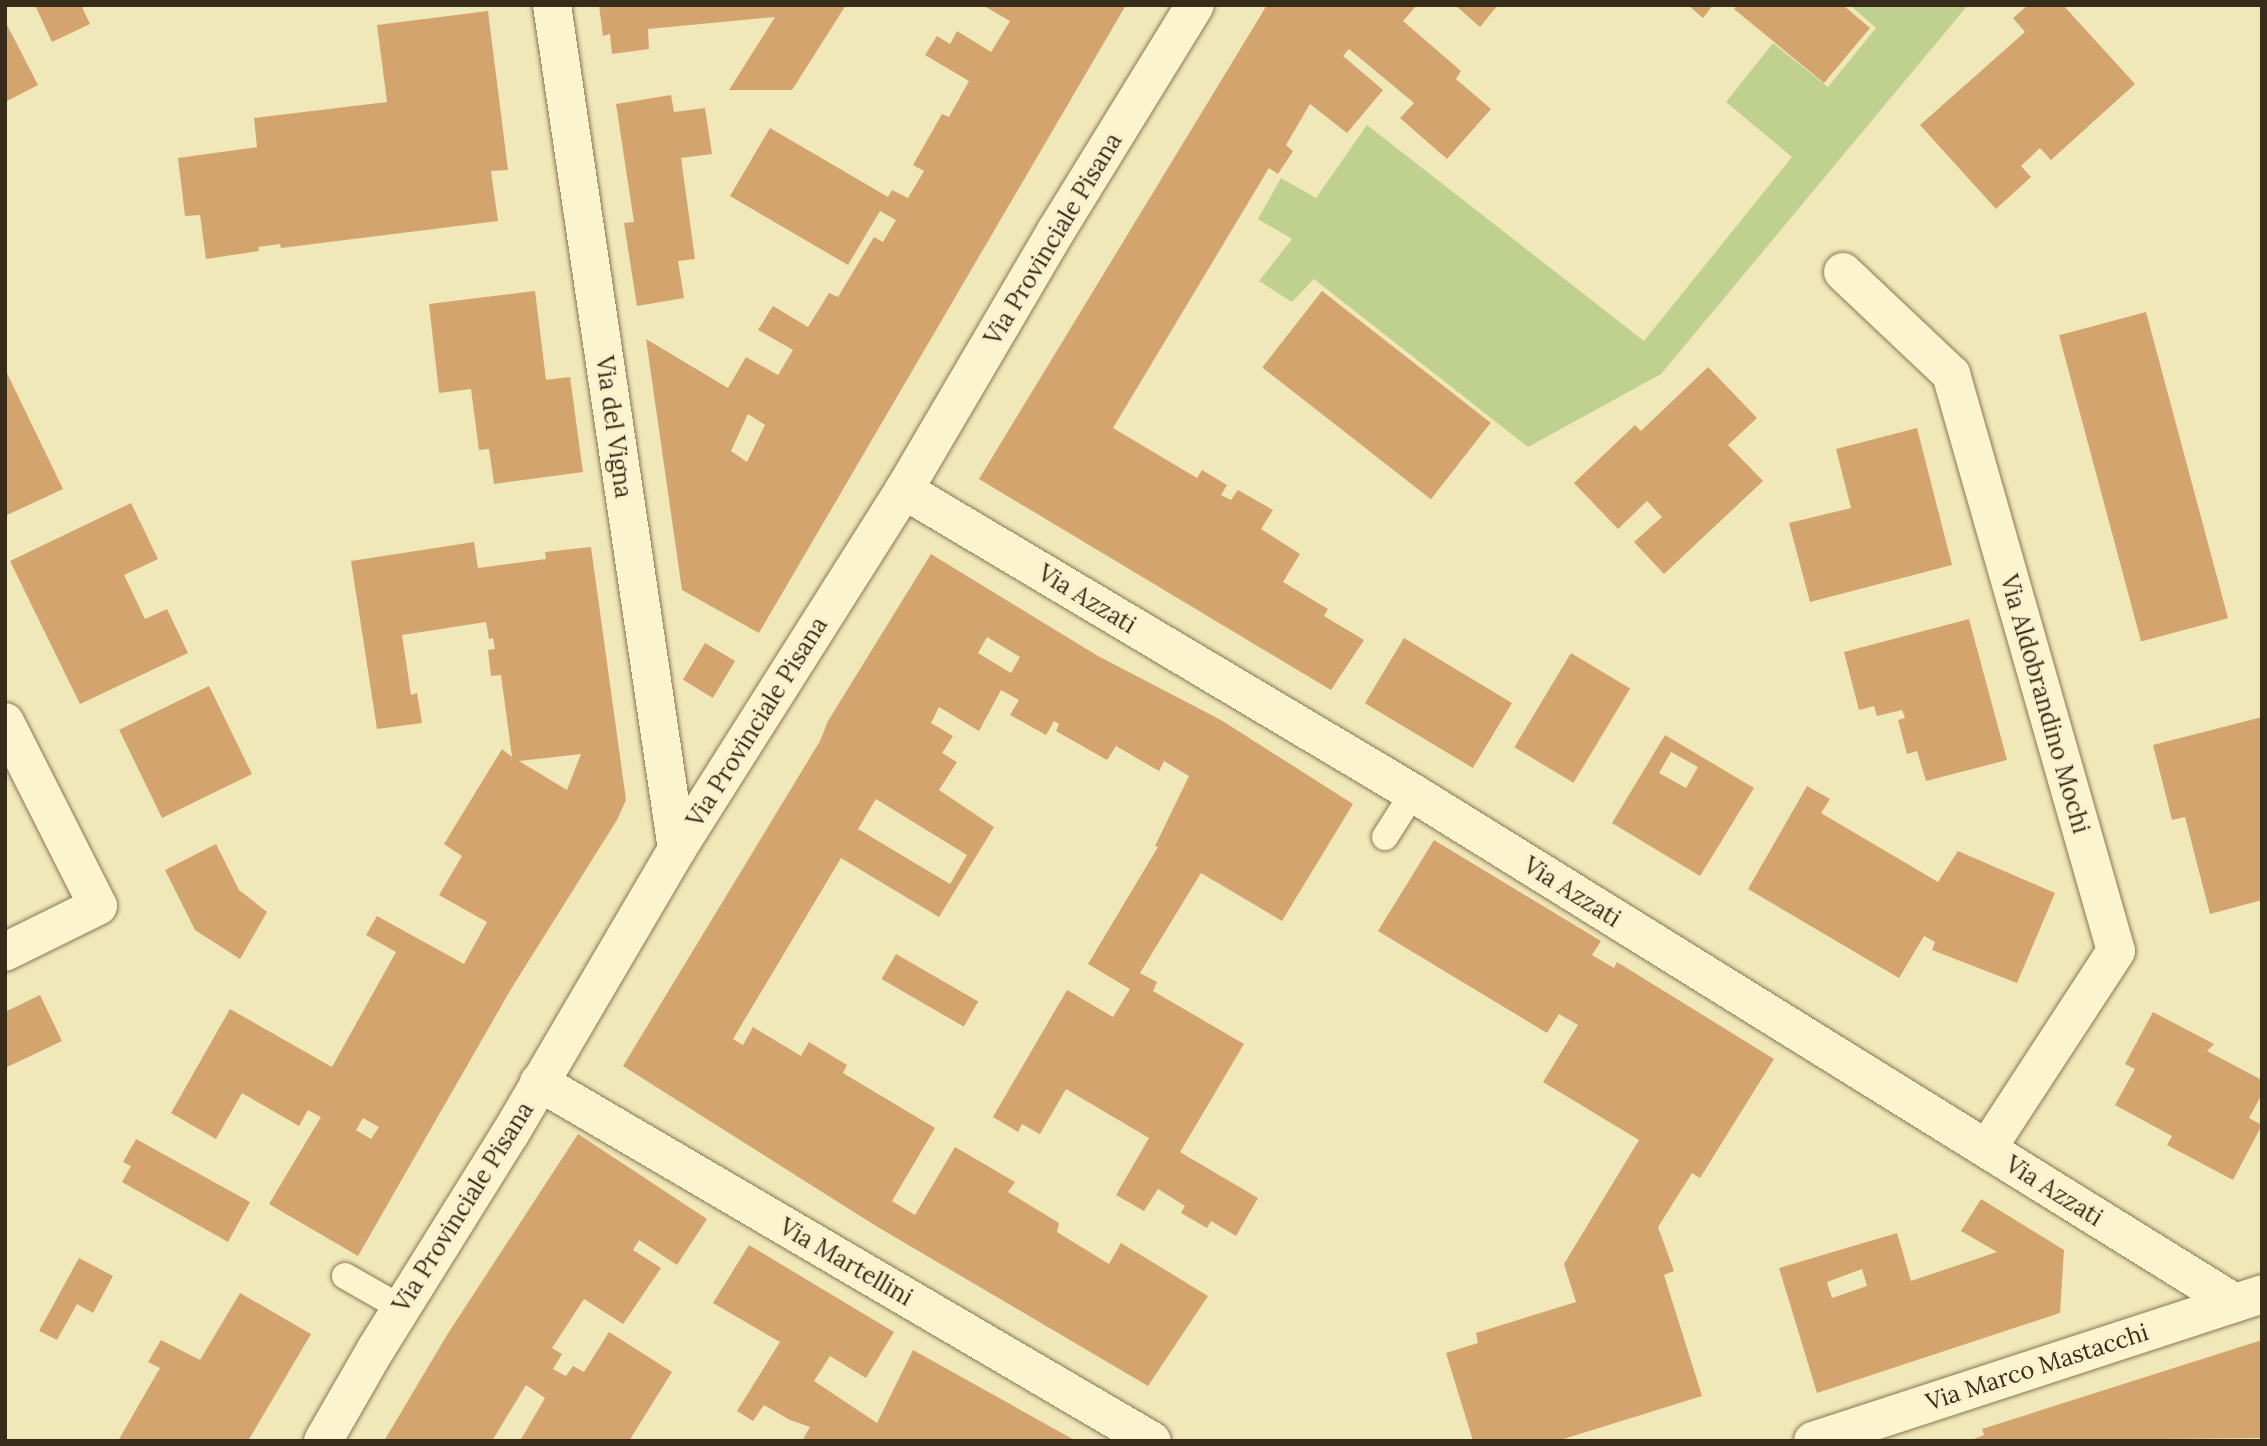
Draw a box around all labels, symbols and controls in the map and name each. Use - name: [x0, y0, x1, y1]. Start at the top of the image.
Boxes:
- street label: Via Provinciale Pisana: [978, 128, 1128, 350]
- street label: Via del Vigna: [590, 354, 638, 500]
- street label: Via Azzati: [1033, 559, 1141, 639]
- street label: Via Aldobrandino Mochi: [1994, 571, 2096, 837]
- street label: Via Provinciale Pisana: [681, 612, 833, 832]
- street label: Via Azzati: [1518, 851, 1626, 933]
- street label: Via Provinciale Pisana: [387, 1097, 539, 1317]
- street label: Via Azzati: [2000, 1150, 2108, 1232]
- street label: Via Martellini: [774, 1212, 918, 1312]
- street label: Via Marco Mastacchi: [1922, 1317, 2152, 1417]

